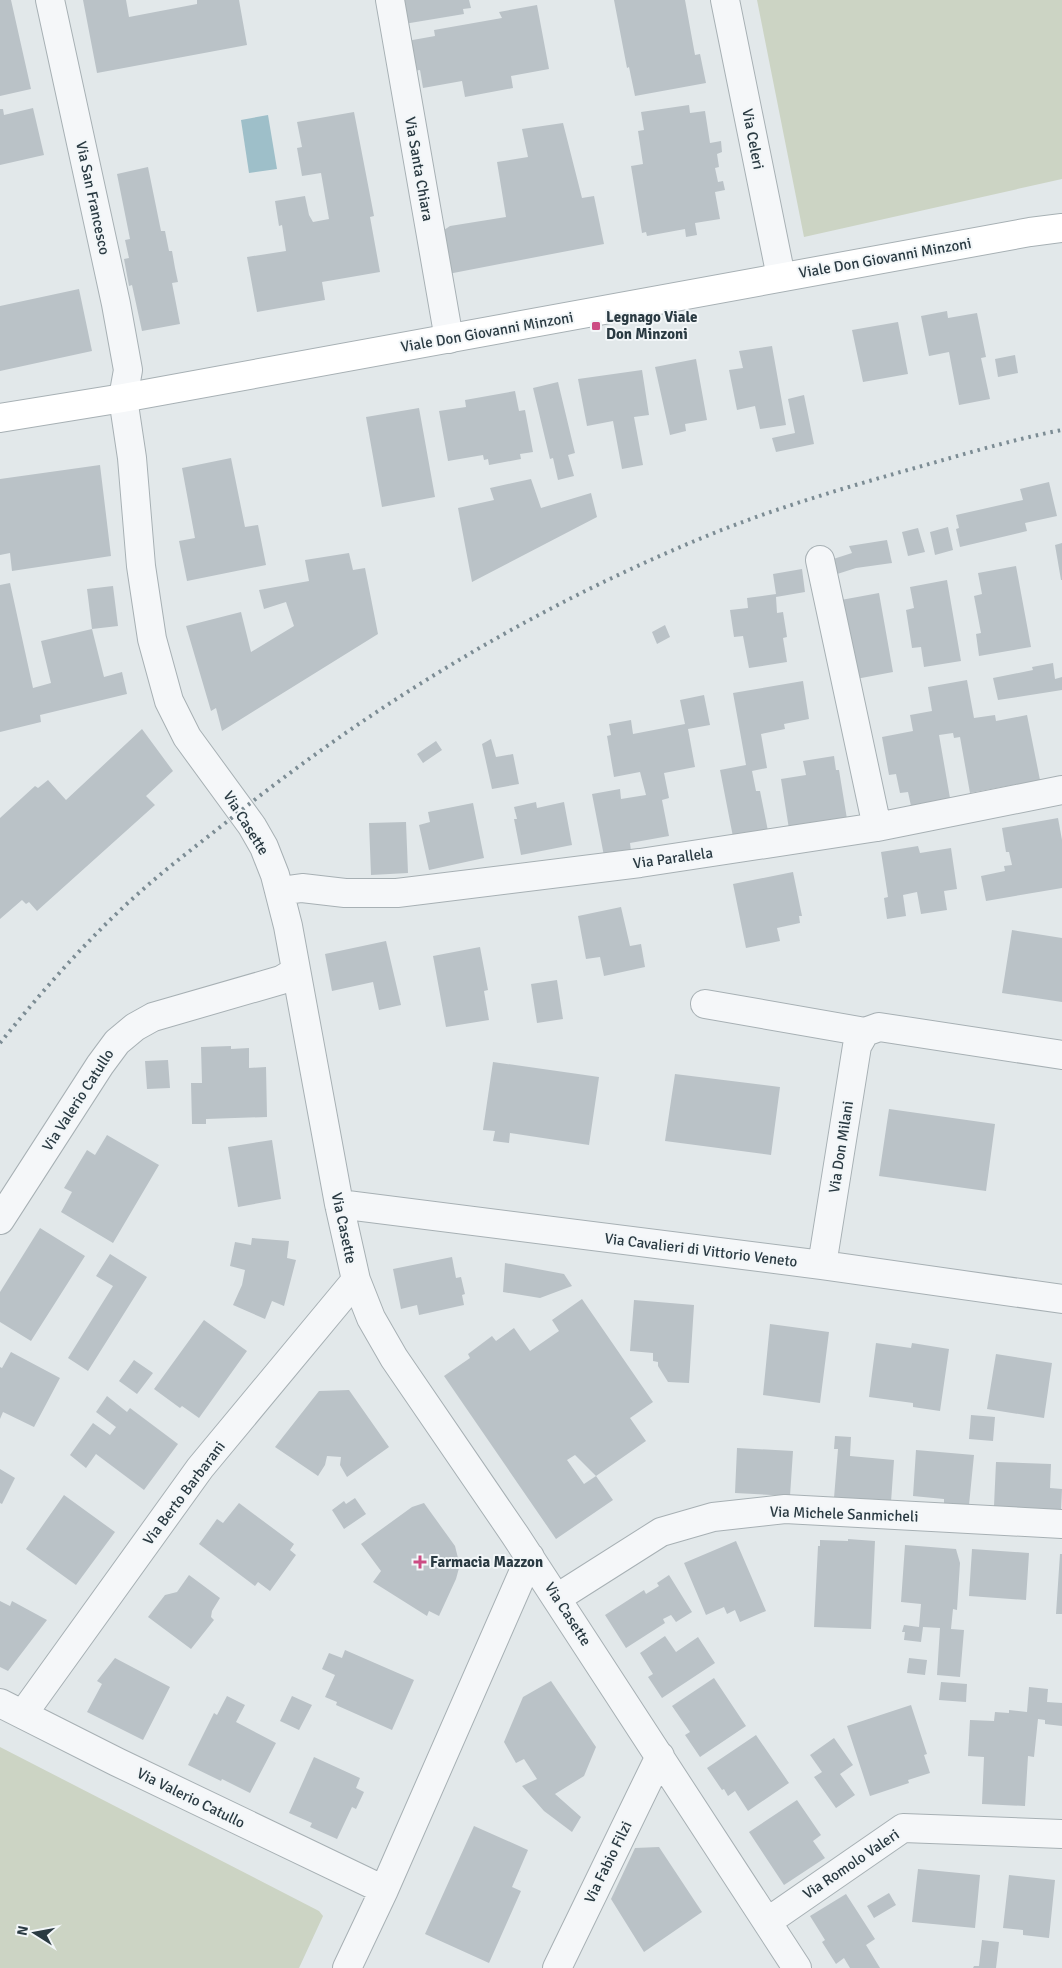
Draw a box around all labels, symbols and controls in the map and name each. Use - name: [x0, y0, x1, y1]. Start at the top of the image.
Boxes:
- street label: Via Celeri: [738, 107, 768, 171]
- street label: Via Santa Chiara: [401, 115, 437, 223]
- street label: Via San Francesco: [72, 140, 114, 257]
- street label: Viale Don Giovanni Minzoni: [797, 234, 973, 282]
- street label: Viale Don Giovanni Minzoni: [399, 308, 575, 356]
- place label: Legnago Viale Don Minzoni: [606, 308, 697, 343]
- marker: Legnago Viale Don Minzoni: [590, 320, 602, 332]
- street label: Via Casette: [219, 788, 273, 858]
- street label: Via Parallela: [632, 843, 714, 873]
- street label: Via Valerio Catullo: [38, 1045, 118, 1154]
- street label: Via Don Milani: [825, 1100, 857, 1194]
- street label: Via Casette: [328, 1191, 360, 1265]
- street label: Via Cavalieri di Vittorio Veneto: [603, 1229, 799, 1271]
- street label: Via Berto Barbarani: [139, 1438, 229, 1548]
- street label: Via Michele Sanmicheli: [769, 1502, 919, 1526]
- place label: Farmacia Mazzon: [430, 1553, 543, 1571]
- marker: Farmacia Mazzon: [414, 1556, 426, 1568]
- street label: Via Casette: [541, 1579, 595, 1649]
- street label: Via Valerio Catullo: [134, 1764, 248, 1832]
- street label: Via Fabio Filzi: [580, 1818, 636, 1906]
- street label: Via Romolo Valeri: [799, 1825, 903, 1903]
- north arrow: [10, 1908, 60, 1958]
- text: N: [13, 1924, 32, 1937]

